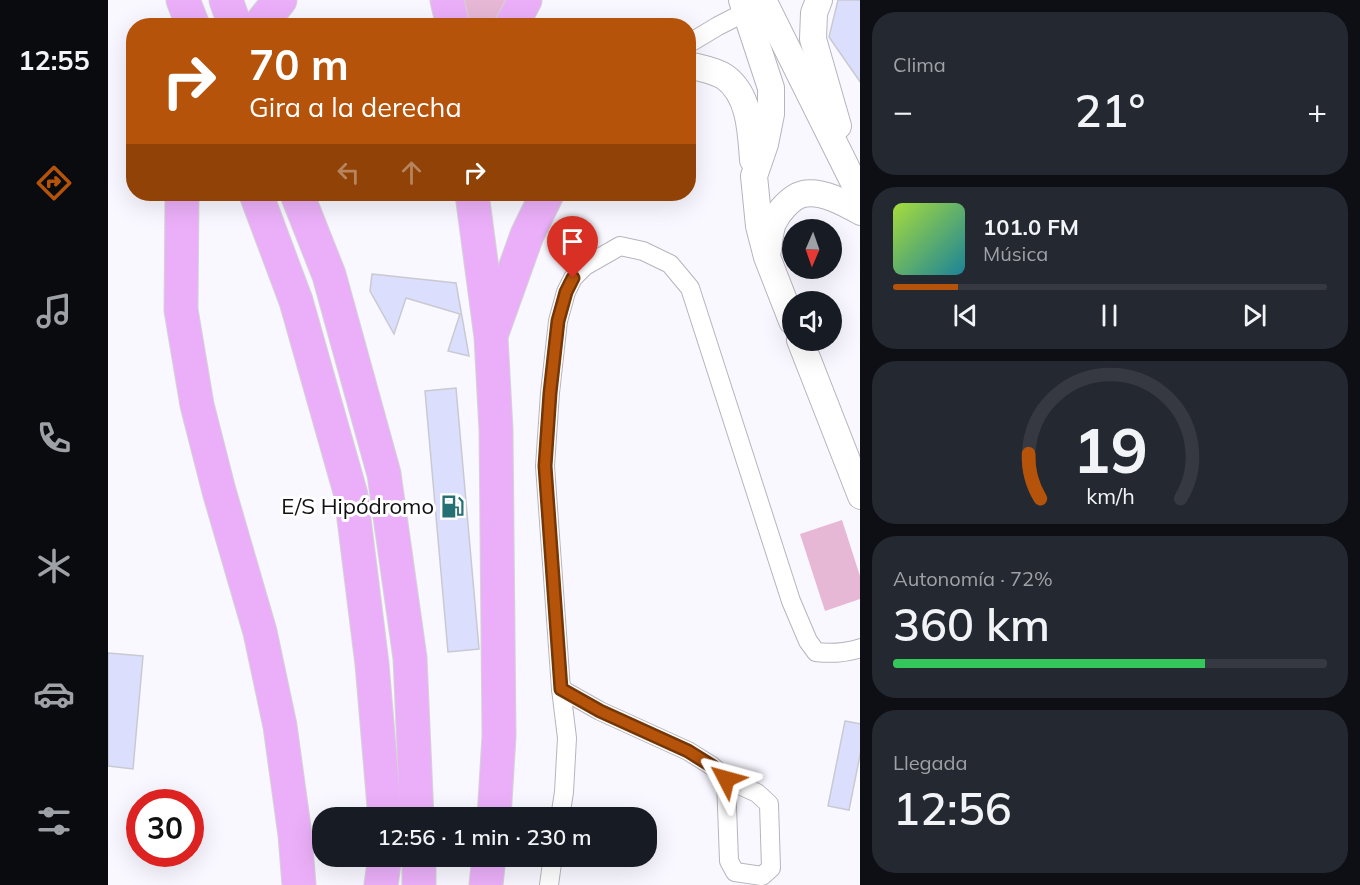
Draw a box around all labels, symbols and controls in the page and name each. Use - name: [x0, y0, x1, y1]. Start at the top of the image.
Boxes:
- text: 70 m: [249, 38, 349, 91]
- icon: right: [150, 42, 228, 120]
- text: 12:55: [18, 43, 90, 77]
- text: Clima: [893, 52, 946, 77]
- text: 21°: [1075, 82, 1145, 138]
- text: Gira a la derecha: [249, 90, 462, 124]
- text: −: [893, 90, 913, 131]
- text: +: [1307, 90, 1327, 131]
- icon: left: [332, 156, 365, 189]
- icon: ahead: [395, 156, 428, 189]
- icon: right: [458, 156, 491, 189]
- icon: directions: [33, 162, 75, 204]
- text: 101.0 FM: [983, 213, 1079, 241]
- pin: [547, 216, 598, 278]
- north arrow: [782, 219, 842, 279]
- map controls: [782, 219, 842, 351]
- icon: arrive: [556, 225, 589, 258]
- text: Música: [983, 241, 1048, 266]
- icon: music: [33, 290, 75, 332]
- button: sound: [782, 291, 842, 351]
- icon: previous: [949, 299, 982, 332]
- icon: pause: [1093, 299, 1126, 332]
- icon: next: [1238, 299, 1271, 332]
- text: 19: [1073, 411, 1147, 490]
- icon: phone: [33, 417, 75, 459]
- text: km/h: [1086, 483, 1134, 510]
- place label: E/S Hipódromo: [281, 492, 434, 520]
- fuel station icon: E/S Hipódromo: [439, 493, 465, 519]
- icon: climate: [33, 545, 75, 587]
- text: Autonomía · 72%: [893, 566, 1053, 591]
- text: 360 km: [893, 596, 1050, 652]
- icon: car: [33, 673, 75, 715]
- position arrow: [694, 747, 758, 811]
- text: Llegada: [893, 750, 968, 775]
- text: 12:56: [893, 780, 1012, 836]
- speed limit sign: 30: [126, 789, 204, 867]
- icon: filters: [33, 800, 75, 842]
- text: 12:56 · 1 min · 230 m: [377, 823, 592, 851]

